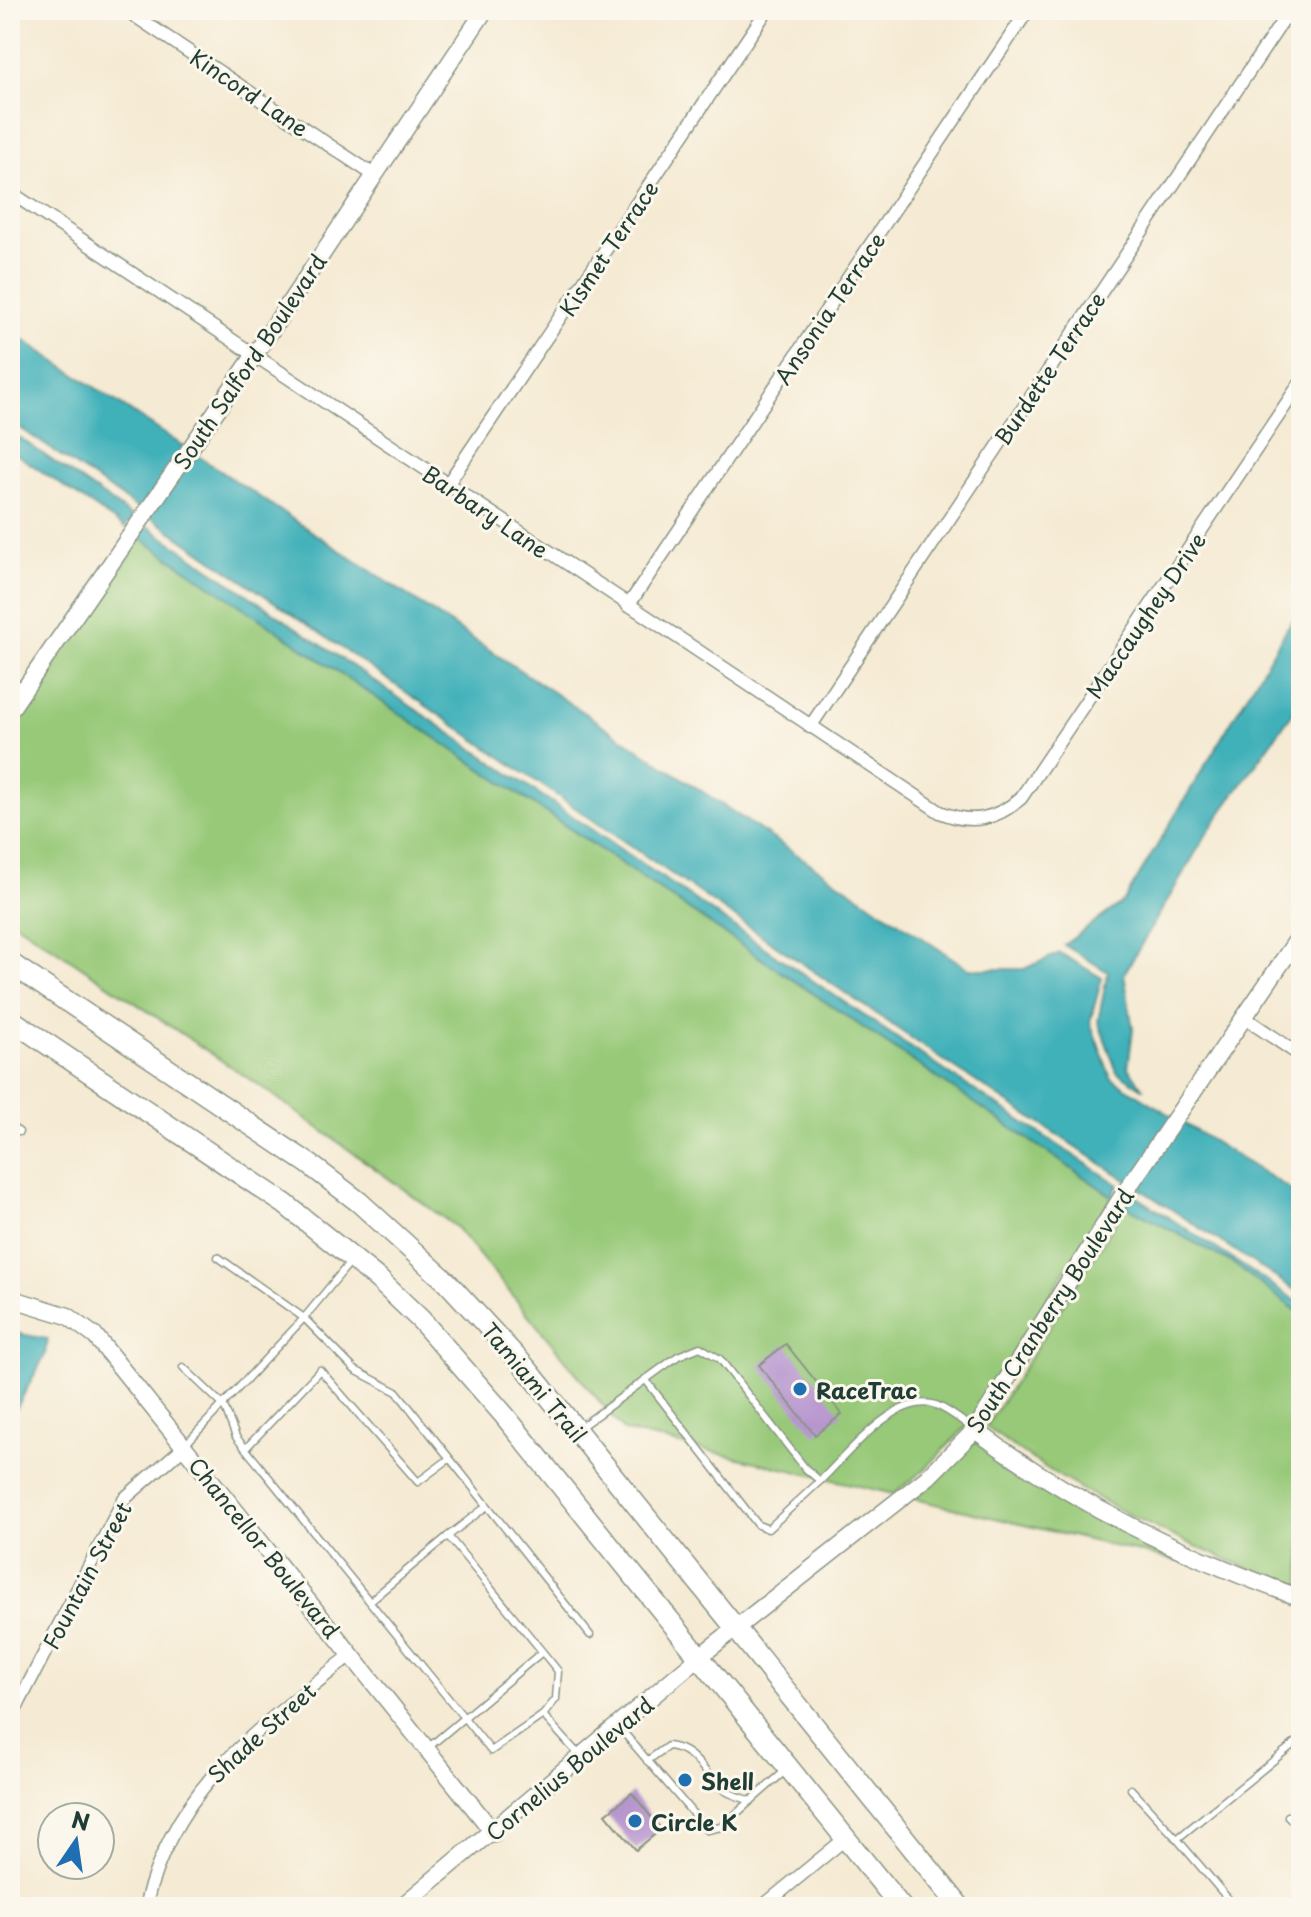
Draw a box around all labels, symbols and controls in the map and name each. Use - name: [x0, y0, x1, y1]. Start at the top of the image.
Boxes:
- street label: Kincord Lane: [184, 40, 316, 144]
- street label: Kismet Terrace: [550, 174, 666, 322]
- street label: Ansonia Terrace: [766, 225, 892, 391]
- street label: South Salford Boulevard: [164, 247, 334, 475]
- street label: Burdette Terrace: [985, 285, 1113, 451]
- street label: Barbary Lane: [416, 456, 556, 566]
- street label: Maccaughey Drive: [1077, 525, 1213, 705]
- street label: South Cranberry Boulevard: [957, 1181, 1141, 1439]
- street label: Tamiami Trail: [475, 1315, 595, 1449]
- place label: RaceTrac: [816, 1373, 917, 1406]
- marker: RaceTrac: [791, 1380, 809, 1398]
- street label: Chancellor Boulevard: [181, 1449, 349, 1645]
- street label: Fountain Street: [33, 1495, 139, 1655]
- street label: Shade Street: [199, 1674, 323, 1790]
- street label: Cornelius Boulevard: [478, 1688, 660, 1848]
- place label: Shell: [701, 1764, 754, 1797]
- marker: Shell: [676, 1771, 694, 1789]
- north arrow: [36, 1801, 116, 1881]
- text: N: [69, 1802, 93, 1838]
- place label: Circle K: [651, 1805, 737, 1838]
- marker: Circle K: [626, 1812, 644, 1830]

